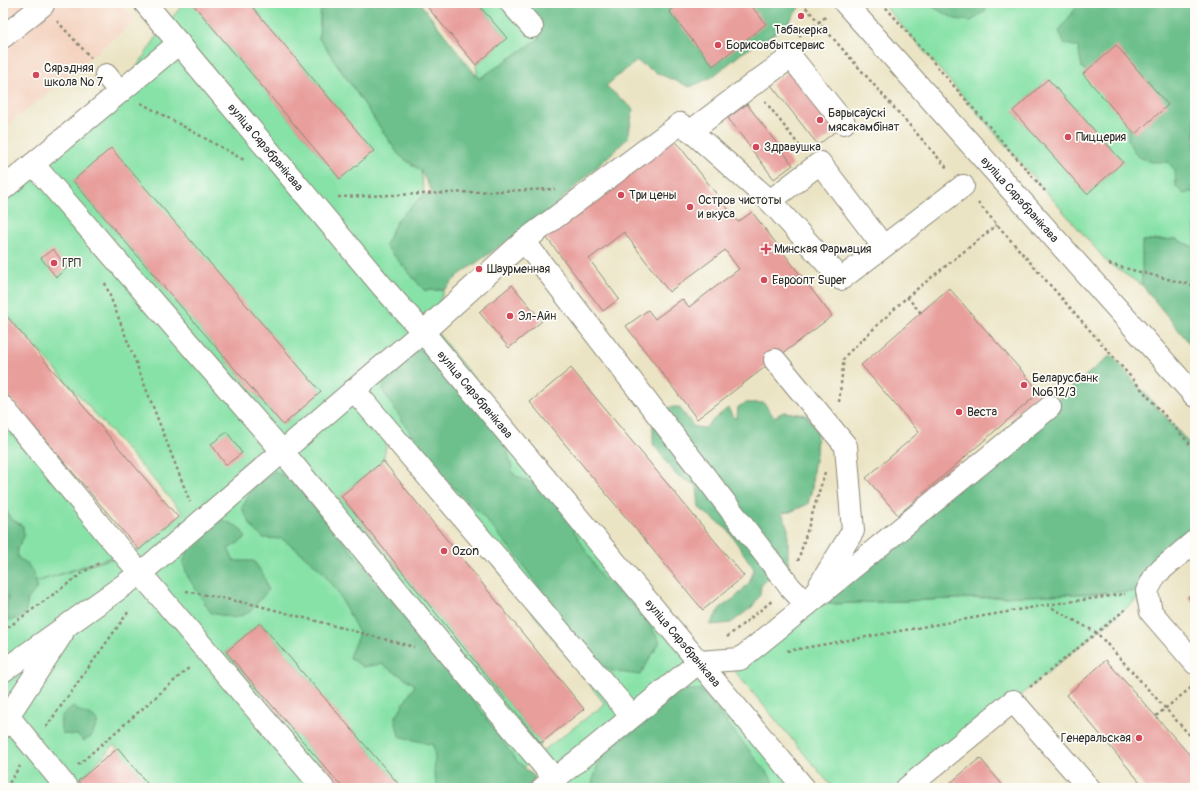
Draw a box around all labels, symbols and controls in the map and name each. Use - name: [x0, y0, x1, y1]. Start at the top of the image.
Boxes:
- marker: Табакерка: [796, 11, 806, 21]
- place label: Табакерка: [774, 23, 828, 38]
- place label: Борисовбытсервис: [726, 38, 825, 53]
- marker: Борисовбытсервис: [713, 40, 723, 50]
- place label: Сярэдняя школа № 7: [44, 61, 104, 90]
- marker: Сярэдняя школа № 7: [31, 70, 41, 80]
- street label: вуліца Сярэбранікава: [225, 100, 307, 194]
- place label: Барысаўскі мясакамбінат: [828, 106, 900, 135]
- marker: Барысаўскі мясакамбінат: [815, 115, 825, 125]
- place label: Пиццерия: [1076, 130, 1127, 145]
- marker: Пиццерия: [1063, 132, 1073, 142]
- place label: Здравушка: [764, 140, 821, 155]
- marker: Здравушка: [751, 142, 761, 152]
- street label: вуліца Сярэбранікава: [978, 153, 1062, 246]
- place label: Три цены: [629, 188, 677, 203]
- marker: Три цены: [616, 190, 626, 200]
- place label: Остров чистоты и вкуса: [698, 193, 782, 222]
- marker: Остров чистоты и вкуса: [685, 202, 695, 212]
- place label: Минская Фармация: [774, 242, 872, 257]
- marker: Минская Фармация: [761, 244, 771, 254]
- place label: ГРП: [62, 256, 81, 271]
- marker: ГРП: [49, 258, 59, 268]
- place label: Шаурменная: [487, 262, 551, 277]
- marker: Шаурменная: [474, 264, 484, 274]
- place label: Евроопт Super: [772, 273, 847, 288]
- marker: Евроопт Super: [759, 275, 769, 285]
- place label: Эл-Айн: [518, 309, 556, 324]
- marker: Эл-Айн: [505, 311, 515, 321]
- street label: вуліца Сярэбранікава: [434, 347, 516, 442]
- place label: Беларусбанк №612/3: [1032, 371, 1099, 400]
- marker: Беларусбанк №612/3: [1019, 380, 1029, 390]
- place label: Веста: [967, 405, 998, 420]
- marker: Веста: [954, 407, 964, 417]
- place label: Ozon: [452, 544, 479, 559]
- marker: Ozon: [439, 546, 449, 556]
- street label: вуліца Сярэбранікава: [642, 596, 724, 690]
- place label: Генеральская: [1061, 731, 1131, 746]
- marker: Генеральская: [1134, 733, 1144, 743]

